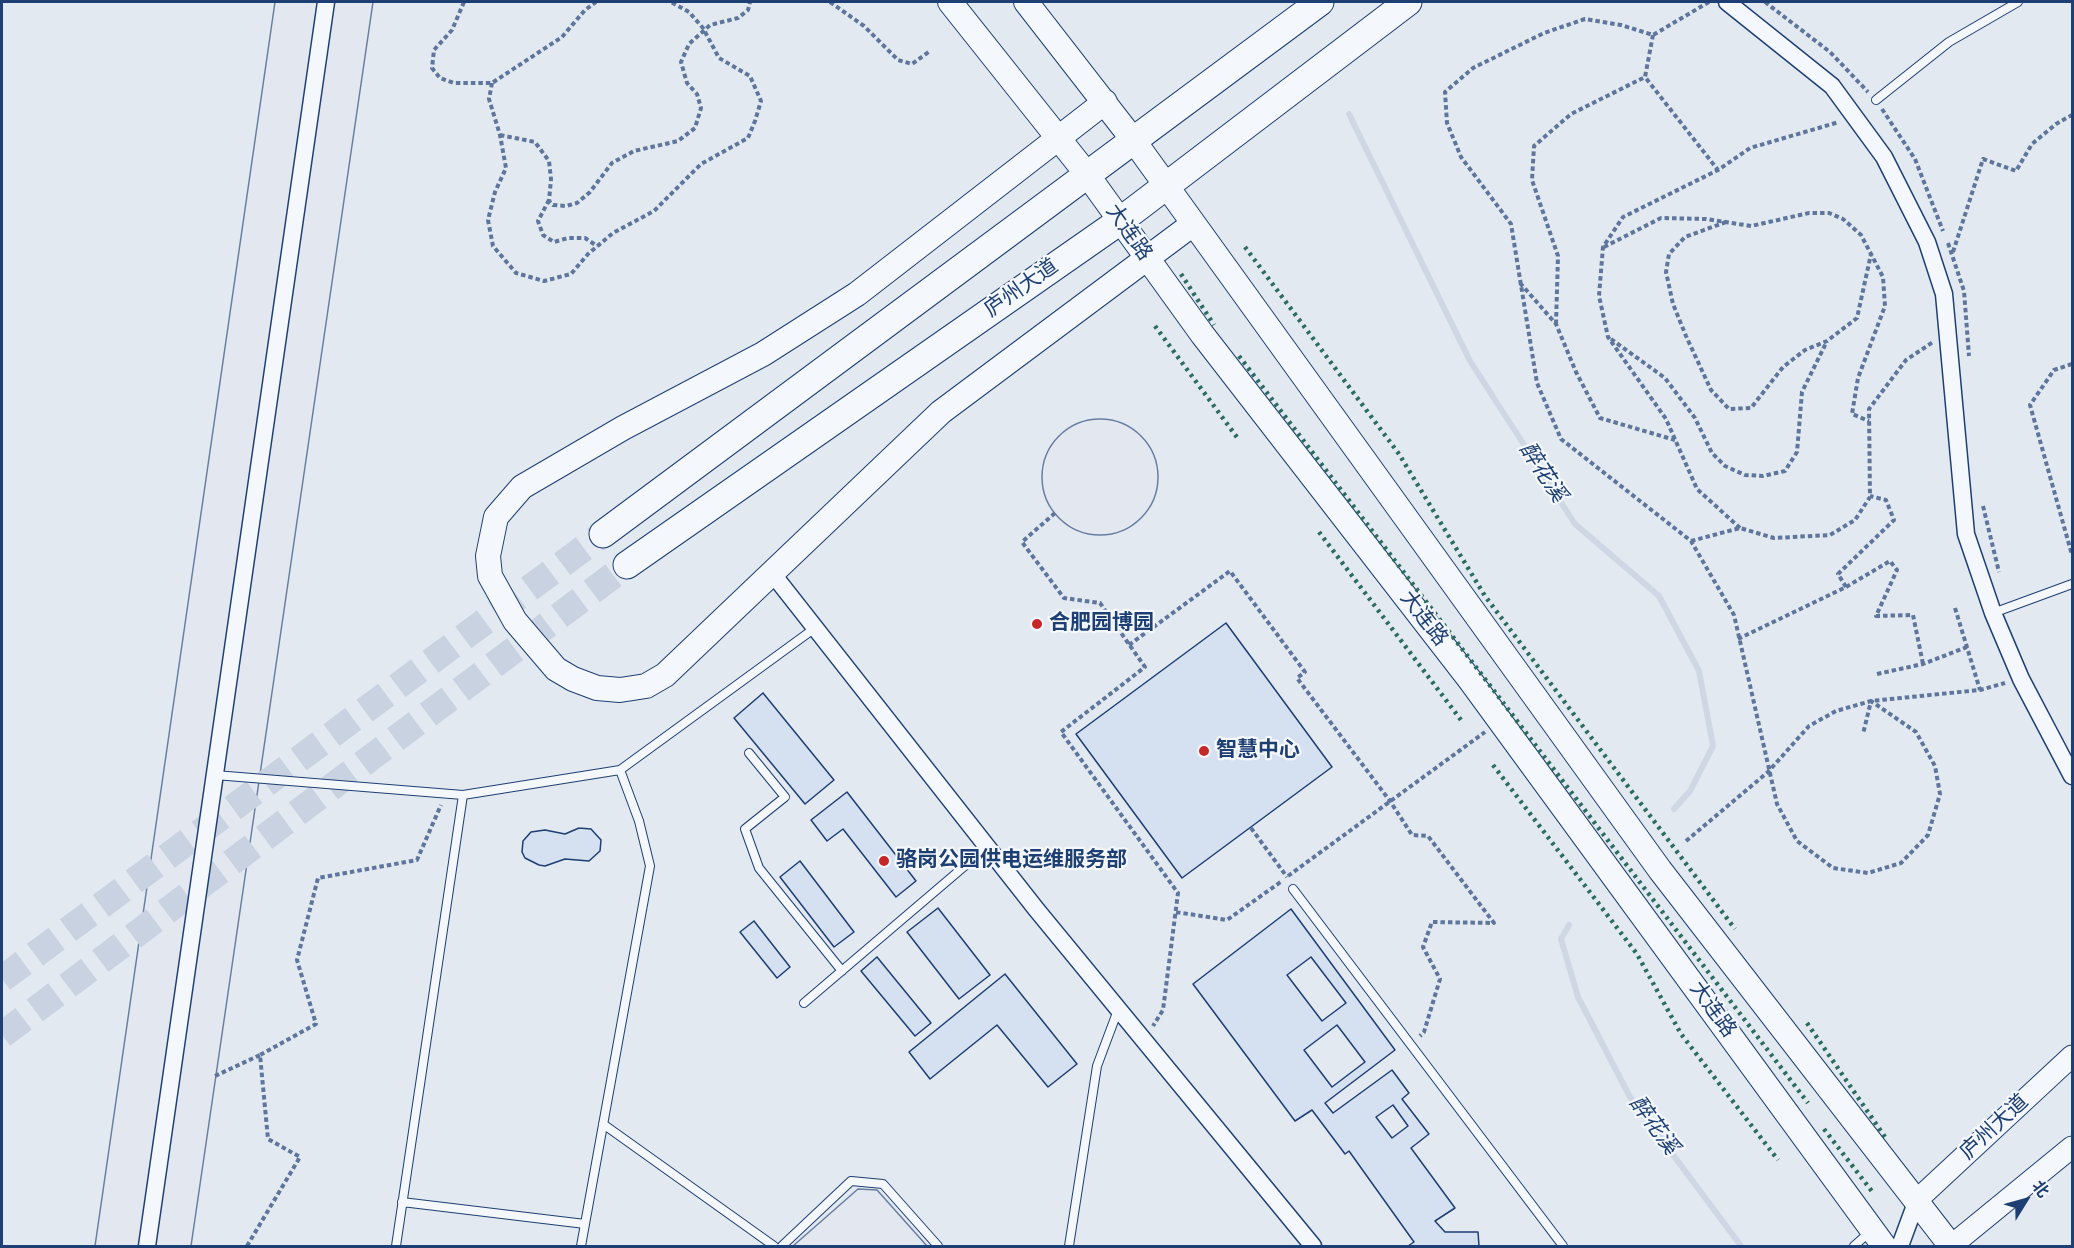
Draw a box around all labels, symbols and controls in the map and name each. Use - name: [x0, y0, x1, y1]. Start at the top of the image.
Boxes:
- street label: 大连路: [1100, 200, 1156, 266]
- street label: 庐州大道: [980, 255, 1064, 323]
- water label: 醉花溪: [1513, 438, 1571, 508]
- street label: 大连路: [1394, 586, 1452, 652]
- place label: 合肥园博园: [1049, 611, 1154, 637]
- marker: 合肥园博园: [1030, 617, 1044, 631]
- place label: 智慧中心: [1216, 738, 1300, 764]
- marker: 智慧中心: [1197, 744, 1211, 758]
- place label: 骆岗公园供电运维服务部: [896, 848, 1127, 874]
- marker: 骆岗公园供电运维服务部: [877, 854, 891, 868]
- street label: 大连路: [1683, 977, 1741, 1043]
- street label: 庐州大道: [1956, 1090, 2034, 1166]
- water label: 醉花溪: [1623, 1092, 1683, 1160]
- north arrow: [1996, 1170, 2056, 1230]
- text: 北: [2027, 1176, 2055, 1202]

